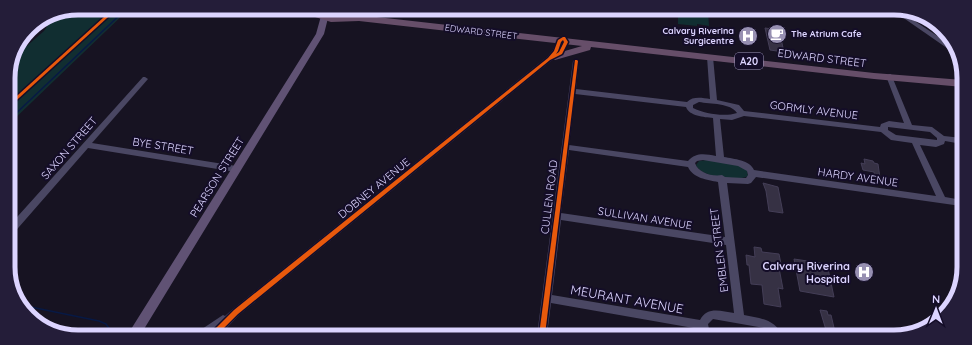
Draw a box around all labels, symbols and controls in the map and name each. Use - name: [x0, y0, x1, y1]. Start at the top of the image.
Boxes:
- street label: EDWARD STREET: [444, 22, 519, 41]
- cafe icon: The Atrium Cafe: [766, 23, 788, 45]
- place label: Calvary Riverina Surgicentre: [662, 25, 734, 46]
- hospital icon: Calvary Riverina Surgicentre: [737, 25, 759, 47]
- place label: The Atrium Cafe: [791, 28, 862, 39]
- street label: EDWARD STREET: [777, 46, 867, 70]
- road number: A20: [735, 53, 763, 69]
- street label: GORMLY AVENUE: [769, 98, 859, 122]
- street label: SAXON STREET: [38, 114, 100, 182]
- street label: BYE STREET: [131, 134, 195, 158]
- street label: PEARSON STREET: [187, 134, 248, 220]
- street label: DOBNEY AVENUE: [335, 155, 413, 221]
- street label: CULLEN ROAD: [538, 159, 561, 235]
- street label: HARDY AVENUE: [817, 164, 899, 190]
- street label: SULLIVAN AVENUE: [597, 204, 693, 232]
- street label: EMBLEN STREET: [707, 207, 731, 293]
- place label: Calvary Riverina Hospital: [763, 259, 850, 286]
- hospital icon: Calvary Riverina Hospital: [853, 261, 875, 283]
- street label: MEURANT AVENUE: [569, 281, 685, 317]
- north arrow: [916, 289, 956, 329]
- text: N: [932, 292, 940, 306]

